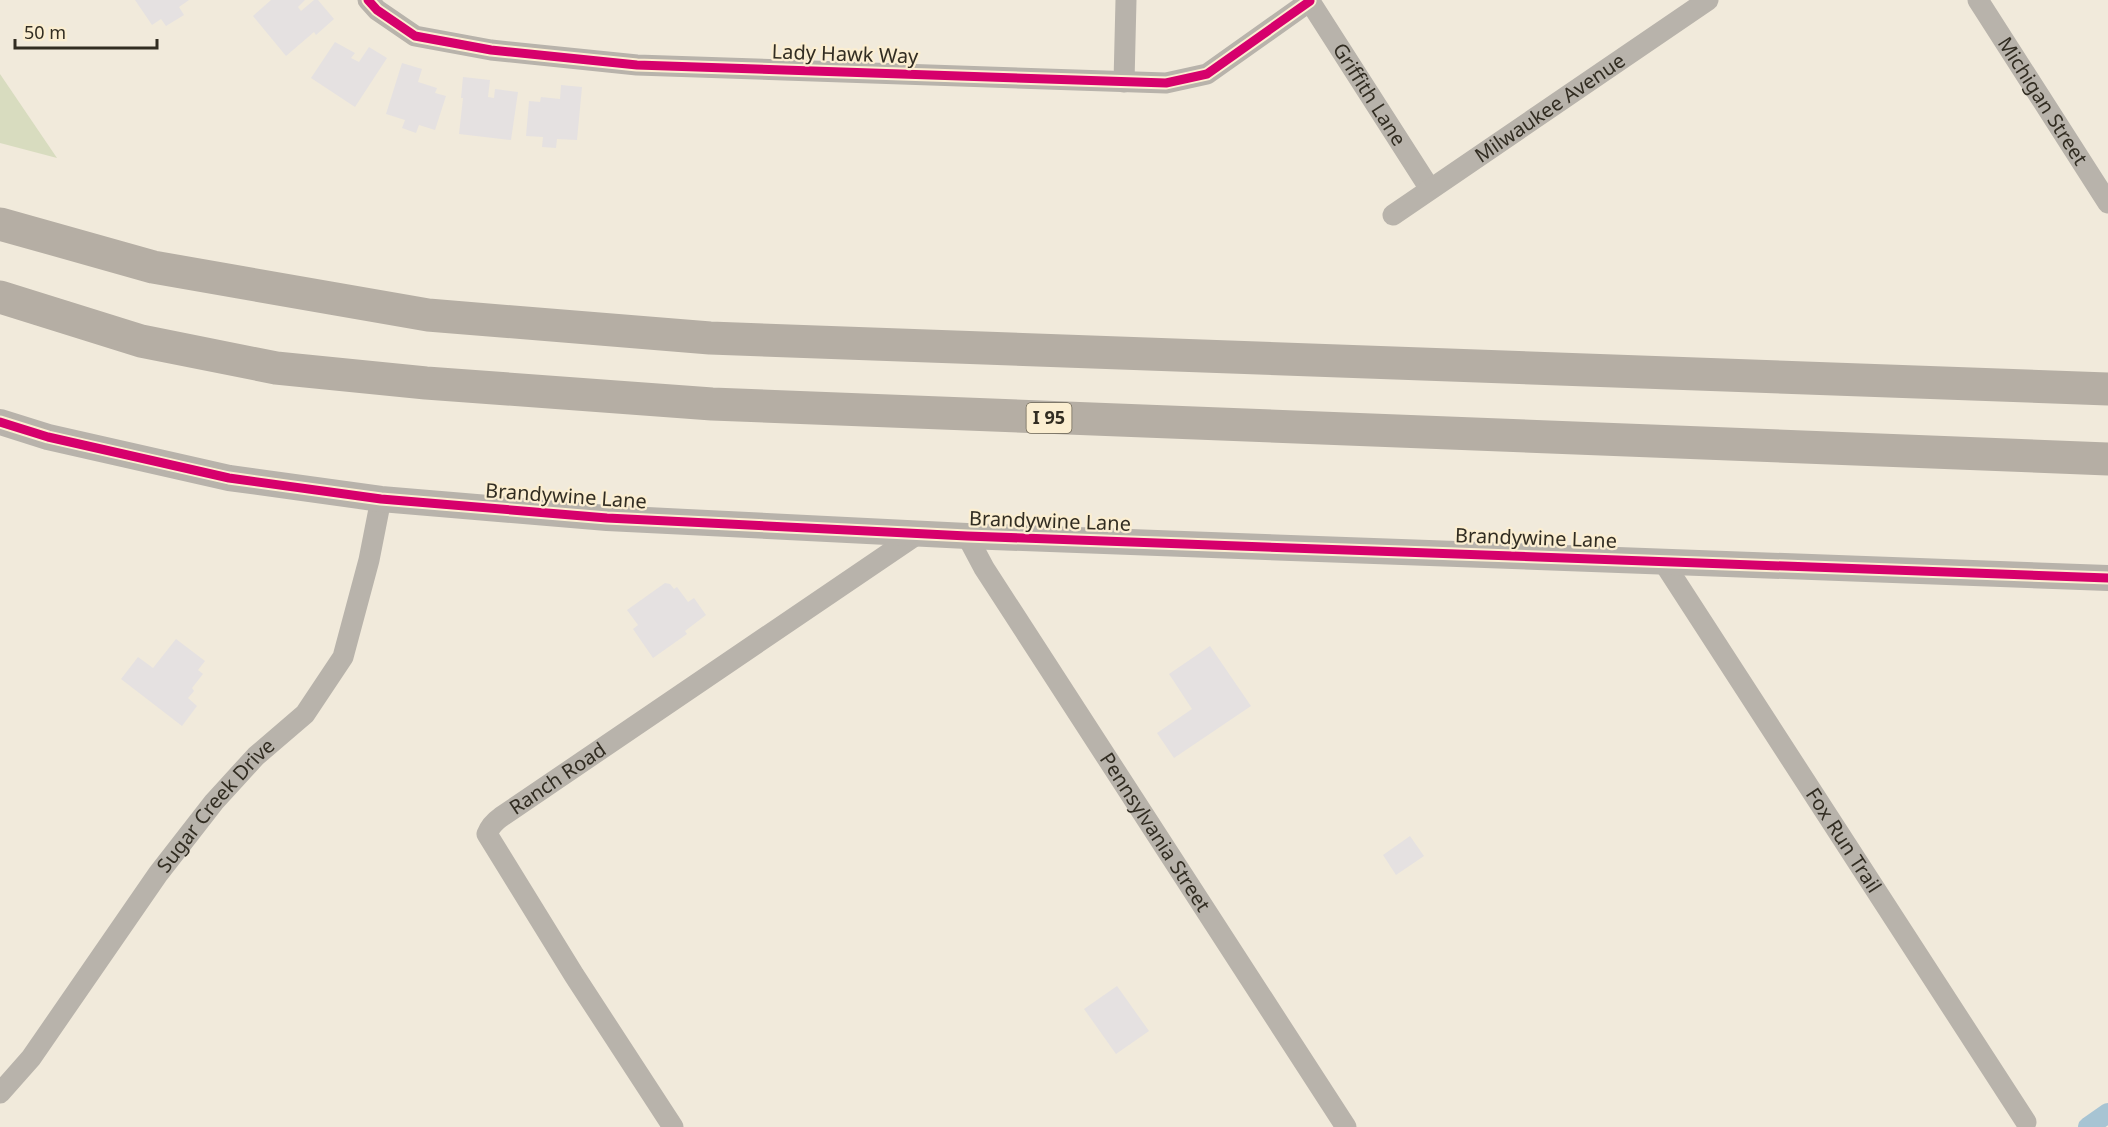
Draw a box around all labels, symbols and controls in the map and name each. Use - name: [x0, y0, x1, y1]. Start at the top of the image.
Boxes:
- scale bar: [15, 12, 158, 50]
- text: 50 m: [24, 20, 66, 44]
- street label: Michigan Street: [1992, 31, 2094, 170]
- street label: Lady Hawk Way: [771, 37, 920, 70]
- street label: Griffith Lane: [1327, 37, 1413, 151]
- street label: Milwaukee Avenue: [1469, 47, 1630, 168]
- road number: I 95: [1026, 403, 1072, 433]
- street label: Brandywine Lane: [484, 476, 648, 515]
- street label: Brandywine Lane: [969, 504, 1131, 537]
- street label: Brandywine Lane: [1455, 521, 1617, 554]
- street label: Sugar Creek Drive: [150, 732, 280, 878]
- street label: Ranch Road: [504, 736, 611, 821]
- street label: Pennsylvania Street: [1094, 747, 1217, 917]
- street label: Fox Run Trail: [1800, 782, 1888, 898]

